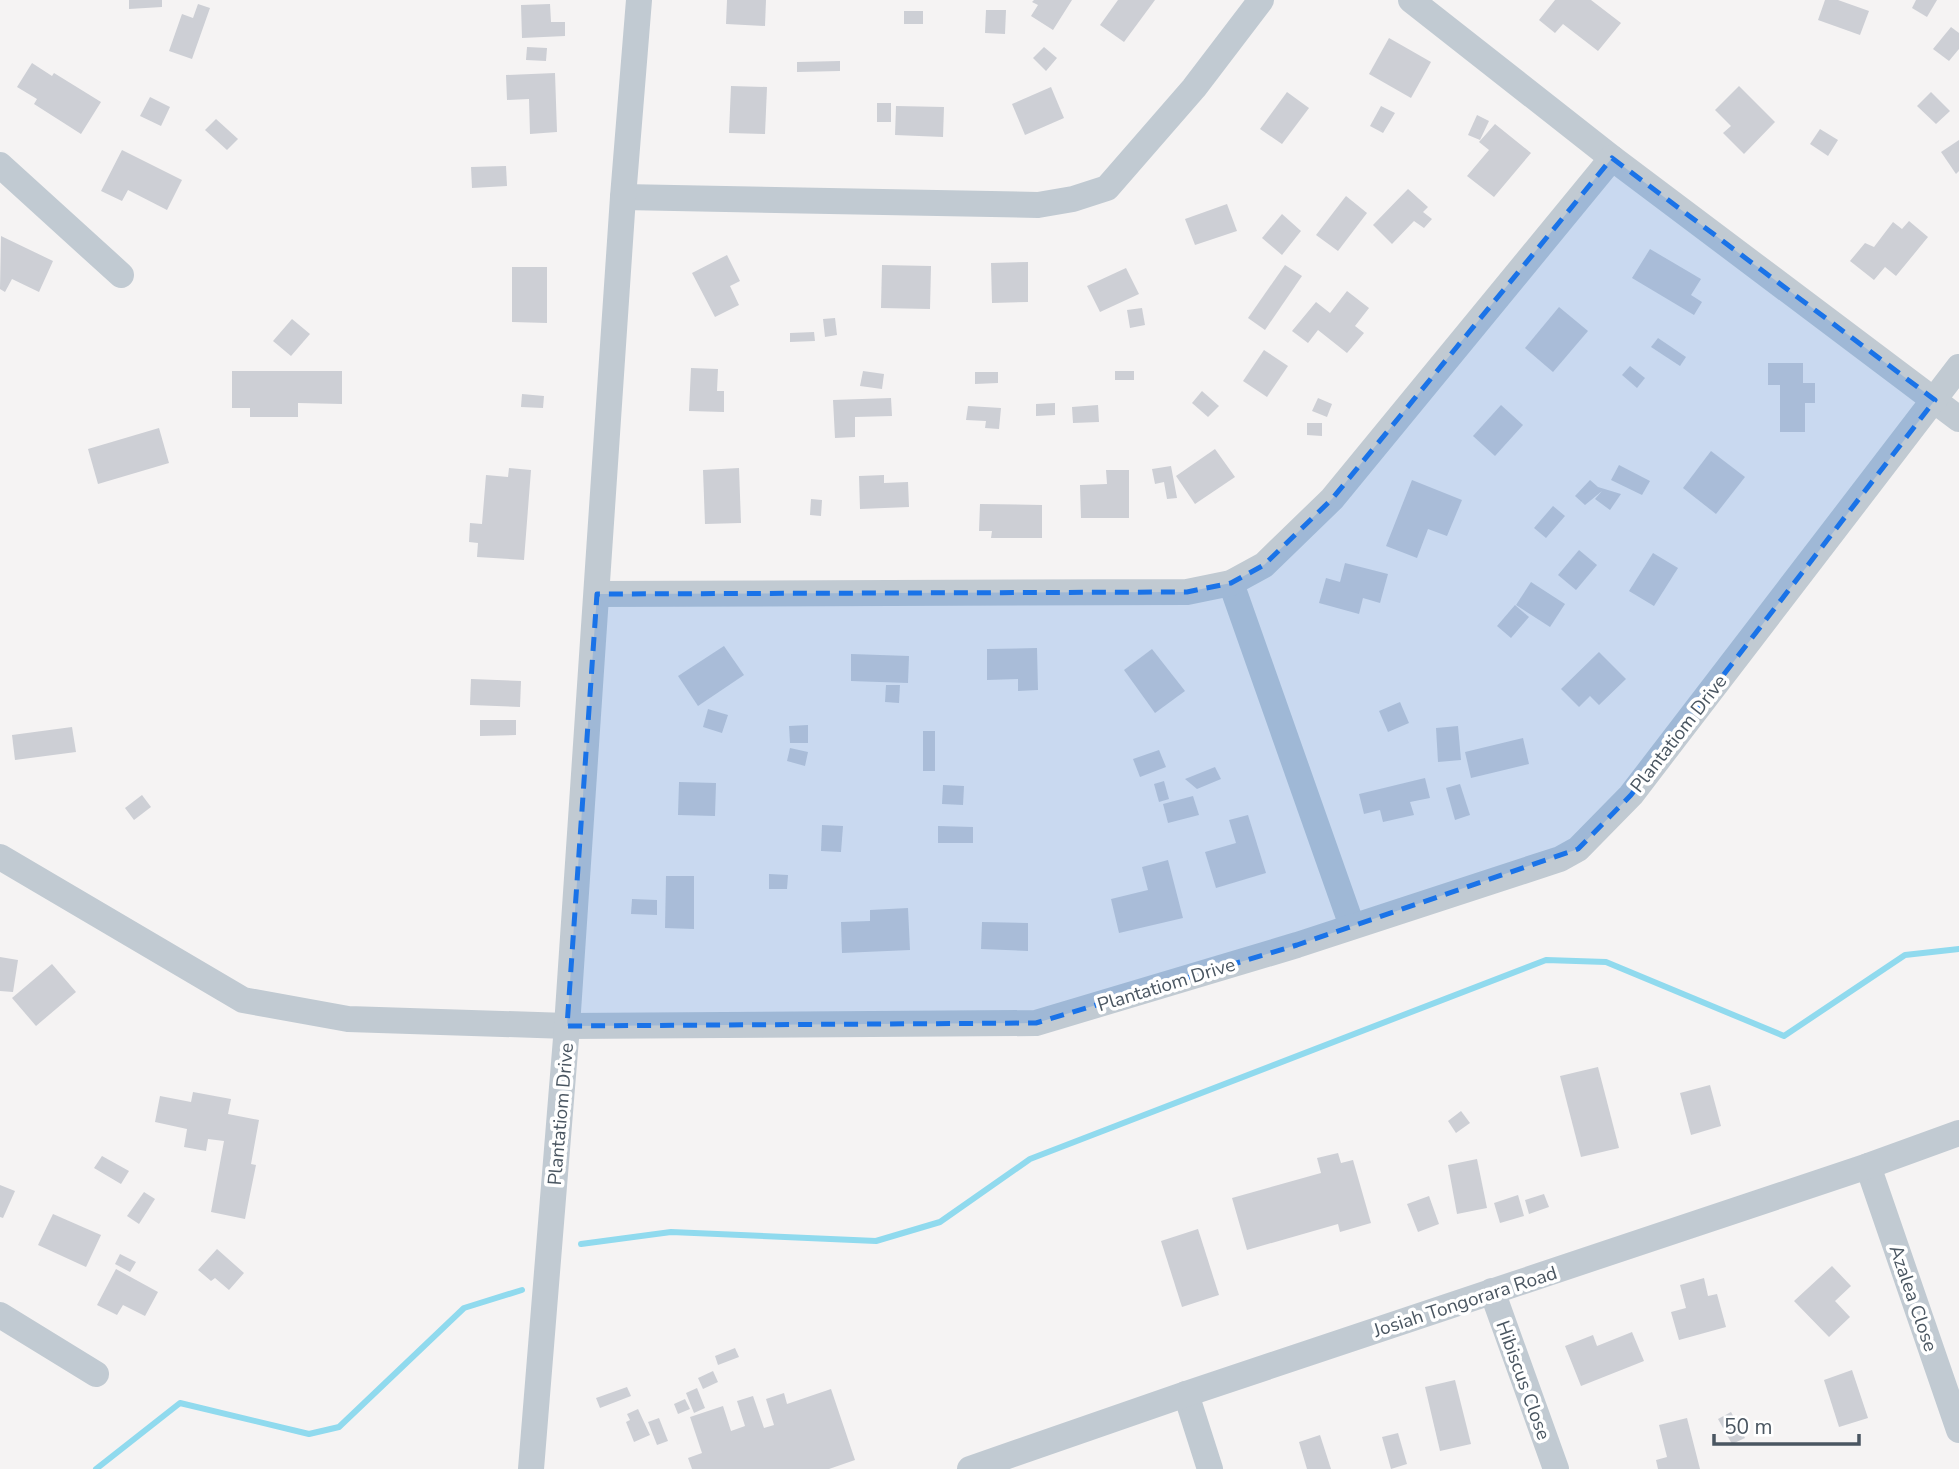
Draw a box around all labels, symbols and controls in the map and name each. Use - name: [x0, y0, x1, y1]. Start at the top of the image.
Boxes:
- street label: Plantatiom Drive: [1625, 669, 1733, 798]
- street label: Plantatiom Drive: [1094, 952, 1239, 1018]
- street label: Plantatiom Drive: [542, 1042, 580, 1186]
- street label: Azalea Close: [1883, 1241, 1943, 1355]
- street label: Josiah Tongorara Road: [1369, 1260, 1560, 1344]
- street label: Hibiscus Close: [1489, 1317, 1557, 1444]
- scale bar: [1714, 1402, 1859, 1446]
- text: 50 m: [1724, 1413, 1773, 1441]

